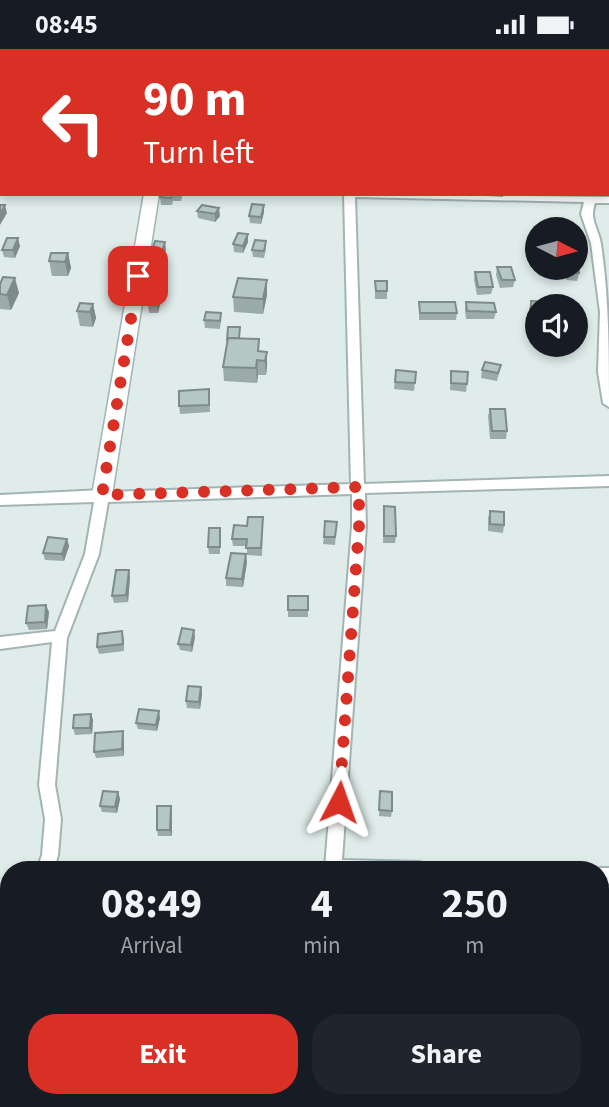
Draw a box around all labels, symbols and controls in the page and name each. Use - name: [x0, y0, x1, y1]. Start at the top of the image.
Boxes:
- text: 08:45: [35, 6, 98, 43]
- text: 90 m: [143, 65, 247, 135]
- icon: left: [28, 77, 119, 168]
- text: Turn left: [143, 130, 254, 176]
- north arrow: [525, 217, 588, 280]
- map controls: [525, 217, 588, 357]
- pin: [108, 246, 168, 306]
- icon: arrive: [119, 257, 157, 295]
- button: sound: [525, 294, 588, 357]
- position arrow: [302, 765, 376, 839]
- text: 08:49: [101, 874, 202, 934]
- text: 4: [311, 874, 333, 934]
- text: 250: [441, 874, 508, 934]
- text: Arrival: [121, 929, 183, 962]
- text: min: [303, 929, 341, 962]
- text: m: [465, 929, 484, 962]
- button: Exit: [28, 1014, 298, 1094]
- button: Share: [312, 1014, 581, 1094]

